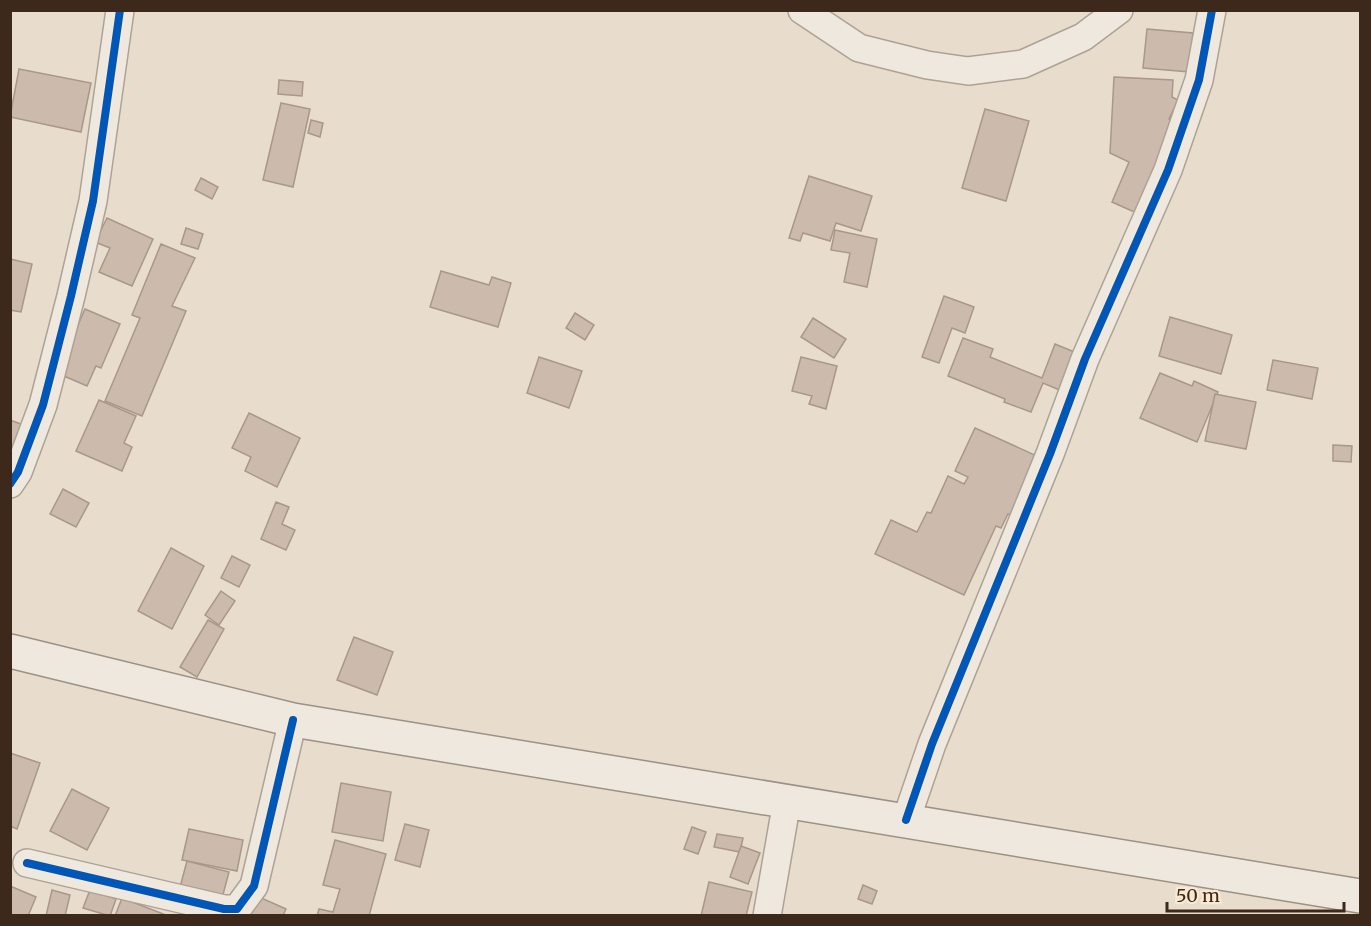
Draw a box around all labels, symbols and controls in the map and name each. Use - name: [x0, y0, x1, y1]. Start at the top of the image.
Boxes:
- scale bar: [1167, 875, 1344, 913]
- text: 50 m: [1176, 884, 1220, 907]

